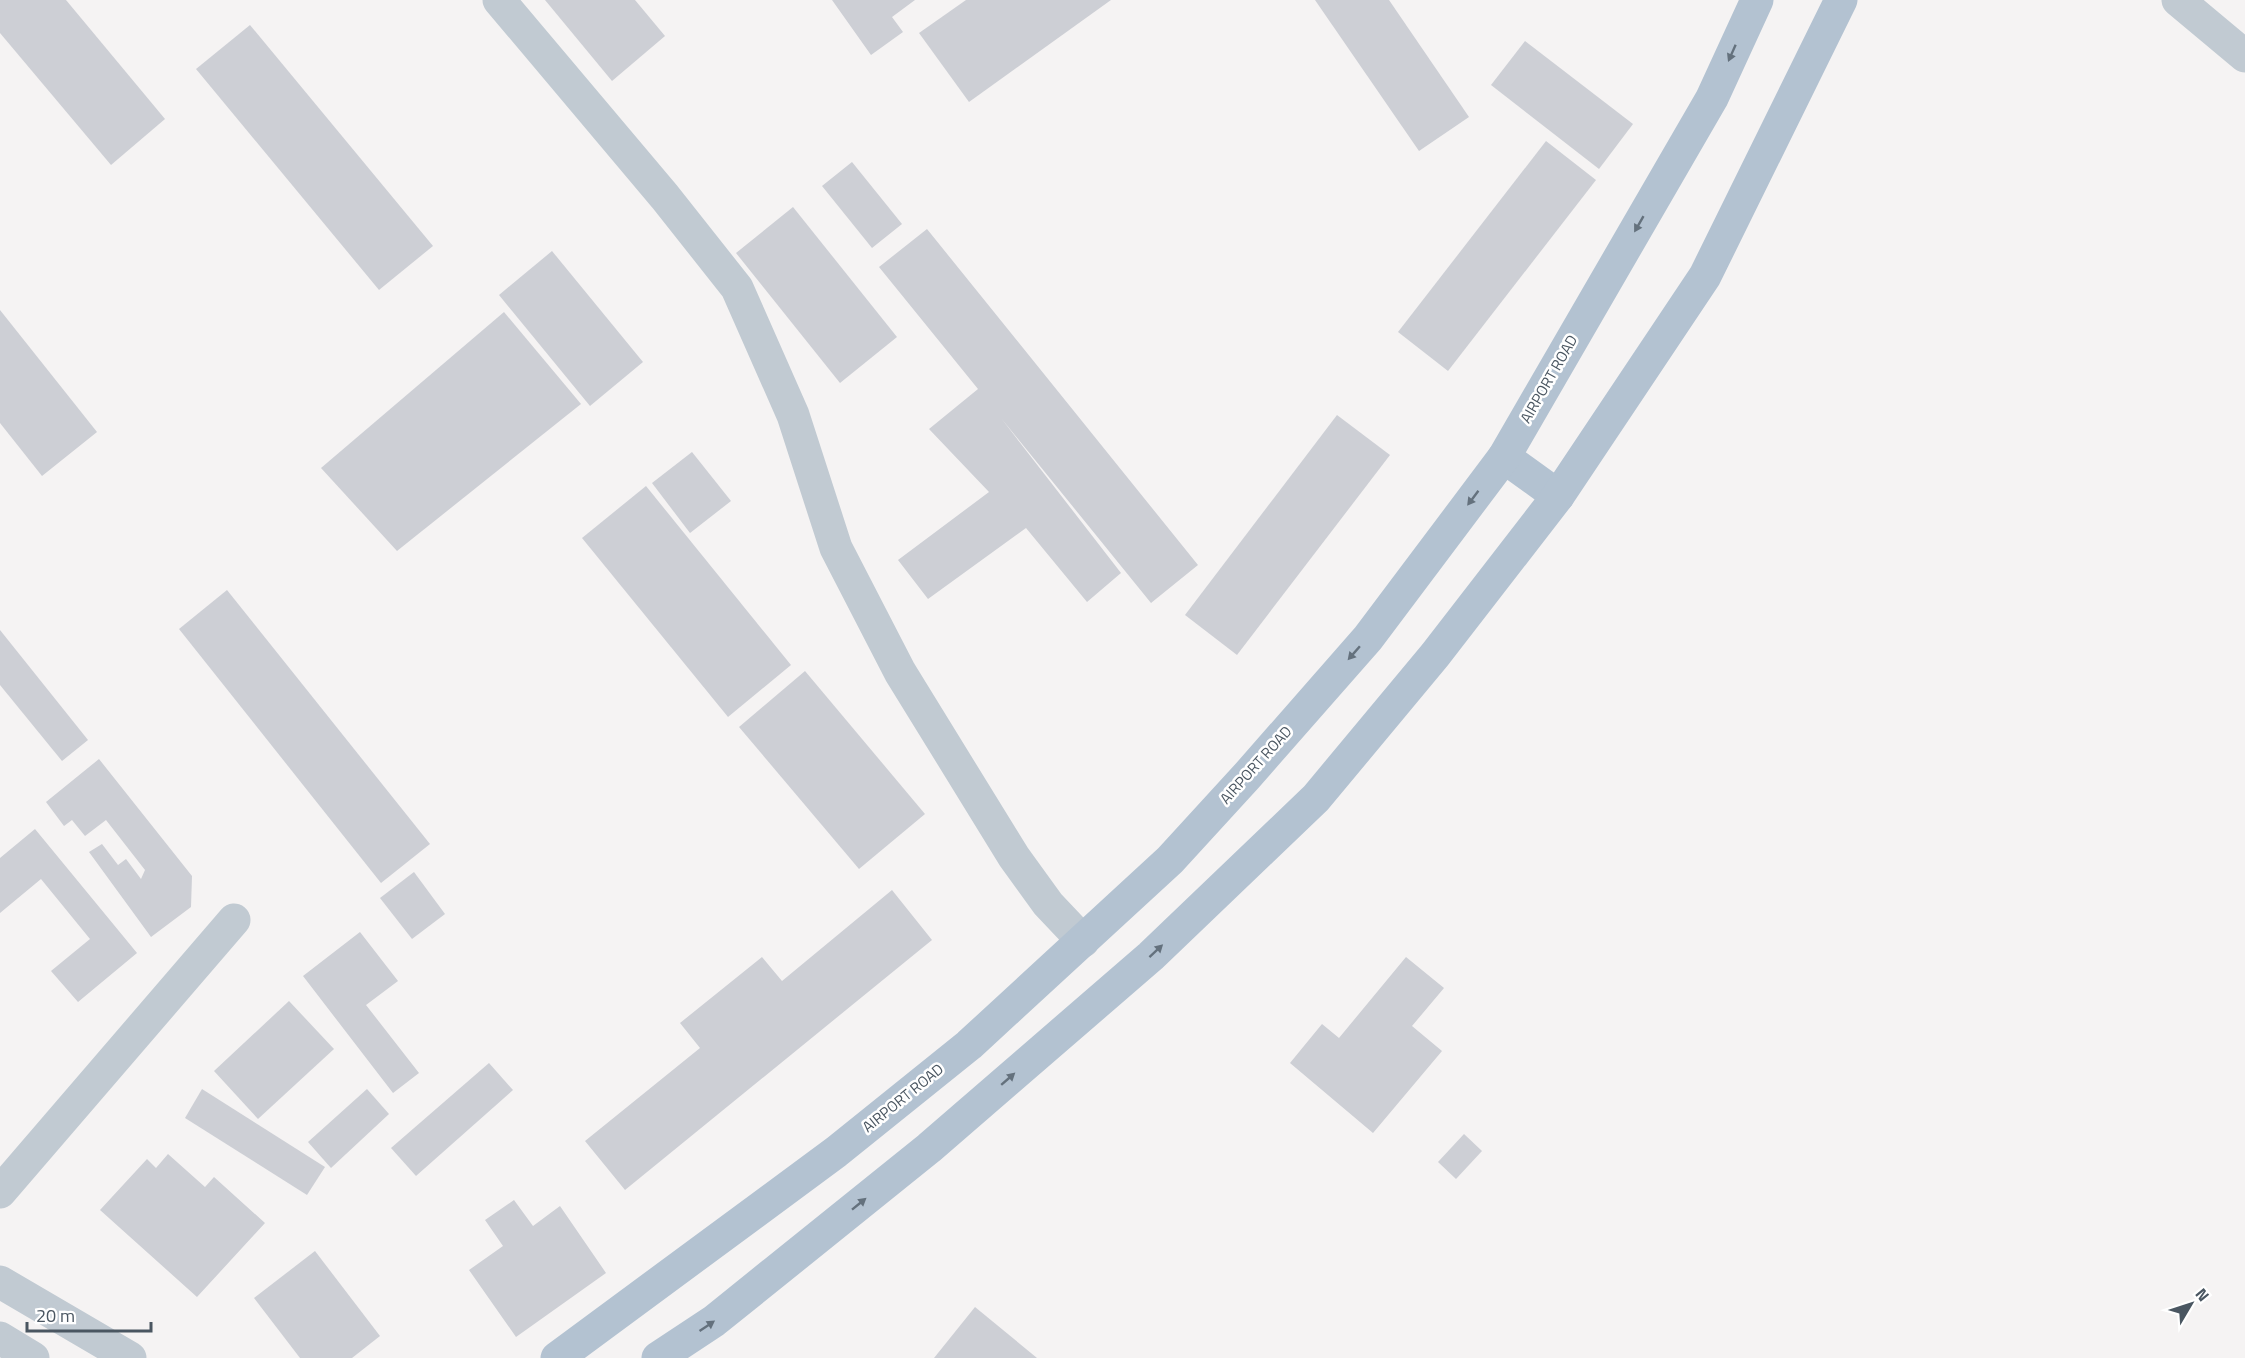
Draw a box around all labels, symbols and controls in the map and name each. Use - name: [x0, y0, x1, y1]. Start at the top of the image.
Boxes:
- one-way arrow: [1728, 45, 1737, 62]
- one-way arrow: [1633, 216, 1644, 232]
- street label: AIRPORT ROAD: [1514, 330, 1583, 427]
- one-way arrow: [1467, 491, 1479, 506]
- one-way arrow: [1348, 645, 1361, 660]
- street label: AIRPORT ROAD: [1214, 720, 1297, 809]
- one-way arrow: [1148, 944, 1163, 958]
- street label: AIRPORT ROAD: [857, 1058, 948, 1138]
- one-way arrow: [1000, 1073, 1015, 1086]
- one-way arrow: [851, 1198, 867, 1211]
- north arrow: [2161, 1274, 2221, 1334]
- text: N: [2190, 1283, 2215, 1306]
- scale bar: [27, 1295, 152, 1333]
- text: 20 m: [36, 1302, 75, 1329]
- one-way arrow: [698, 1320, 714, 1332]

